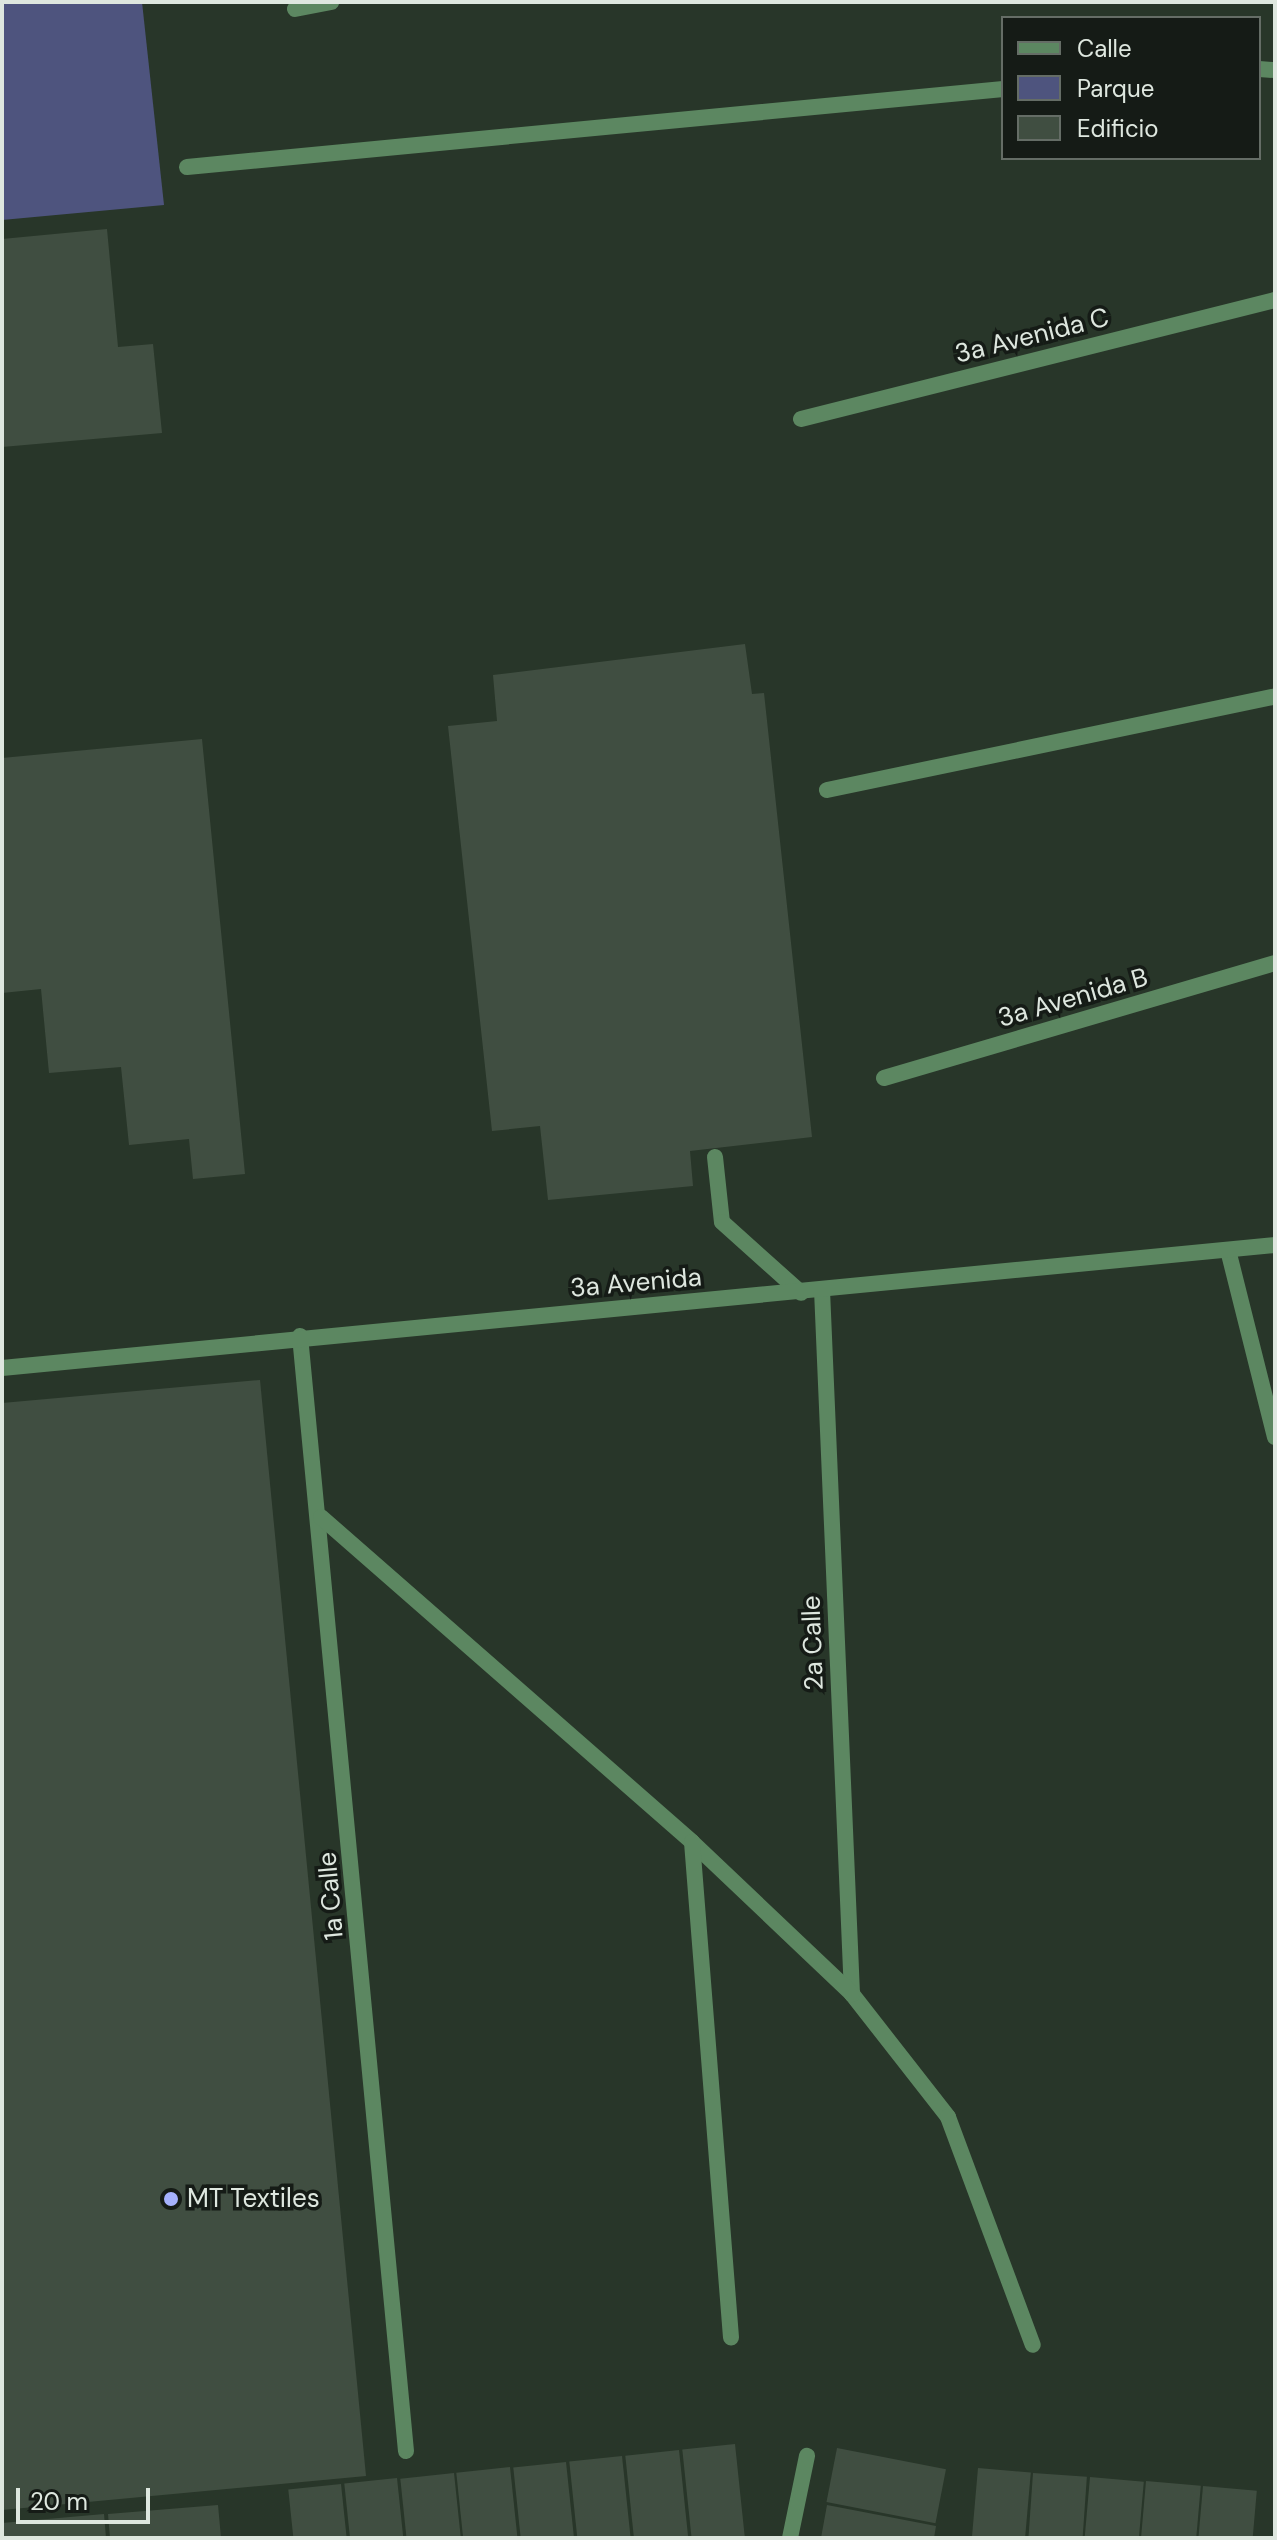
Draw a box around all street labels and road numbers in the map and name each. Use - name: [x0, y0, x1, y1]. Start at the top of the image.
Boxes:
- street label: 3a Avenida C: [952, 302, 1112, 370]
- street label: 3a Avenida B: [994, 962, 1152, 1034]
- street label: 3a Avenida: [569, 1262, 703, 1304]
- street label: 2a Calle: [796, 1595, 830, 1691]
- street label: 1a Calle: [312, 1851, 350, 1941]

